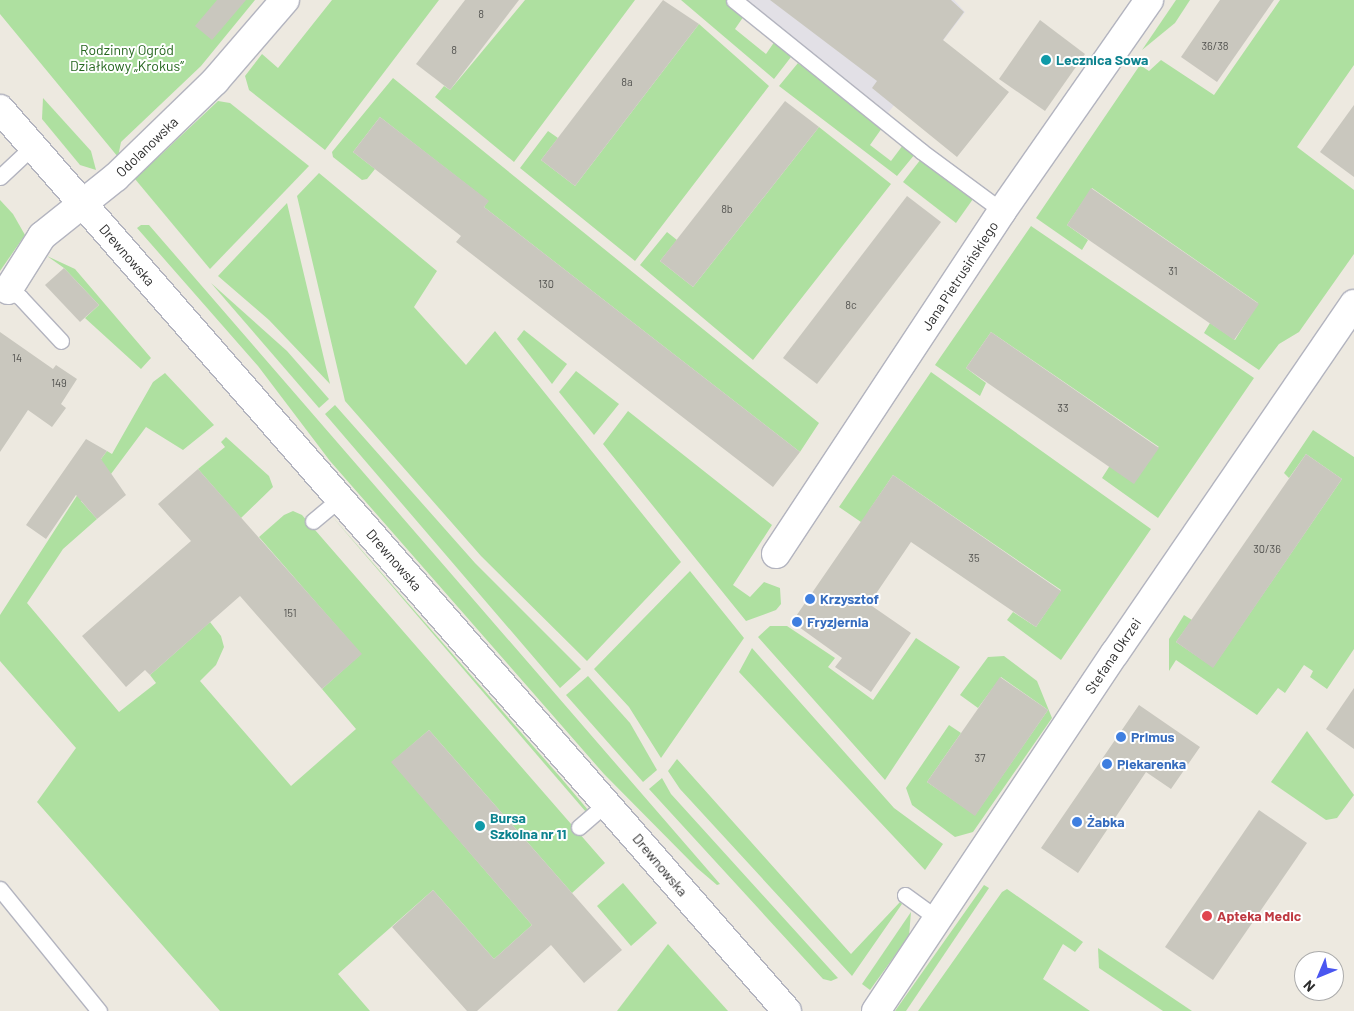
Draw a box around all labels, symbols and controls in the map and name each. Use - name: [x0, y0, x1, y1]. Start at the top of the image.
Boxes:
- house number: 8: [478, 7, 484, 21]
- house number: 36/38: [1201, 39, 1229, 53]
- park label: Rodzinny Ogród Działkowy „Krokus”: [70, 42, 184, 74]
- house number: 8: [451, 43, 457, 57]
- place label: Lecznica Sowa: [1056, 52, 1148, 68]
- marker: Lecznica Sowa: [1040, 54, 1052, 66]
- house number: 8a: [621, 75, 633, 89]
- street label: Odolanowska: [113, 113, 181, 181]
- house number: 8b: [721, 202, 733, 216]
- street label: Jana Pietrusińskiego: [918, 218, 1002, 334]
- street label: Drewnowska: [96, 221, 158, 289]
- house number: 31: [1168, 264, 1178, 278]
- house number: 130: [538, 277, 554, 291]
- house number: 8c: [845, 298, 857, 312]
- house number: 14: [12, 351, 22, 365]
- house number: 149: [51, 376, 67, 390]
- house number: 33: [1057, 401, 1069, 415]
- street label: Drewnowska: [363, 526, 425, 594]
- house number: 30/36: [1253, 542, 1281, 556]
- house number: 35: [968, 551, 980, 565]
- place label: Krzysztof: [820, 591, 879, 607]
- marker: Krzysztof: [804, 593, 816, 605]
- house number: 151: [283, 606, 297, 620]
- place label: Fryzjernia: [807, 614, 869, 630]
- street label: Stefana Okrzei: [1081, 615, 1145, 697]
- marker: Fryzjernia: [791, 616, 803, 628]
- place label: Primus: [1131, 729, 1175, 745]
- marker: Primus: [1115, 731, 1127, 743]
- house number: 37: [975, 751, 985, 765]
- place label: Piekarenka: [1117, 756, 1186, 772]
- marker: Piekarenka: [1101, 758, 1113, 770]
- place label: Bursa Szkolna nr 11: [490, 810, 566, 842]
- place label: Żabka: [1087, 814, 1125, 830]
- marker: Żabka: [1071, 816, 1083, 828]
- marker: Bursa Szkolna nr 11: [474, 820, 486, 832]
- street label: Drewnowska: [629, 830, 691, 900]
- place label: Apteka Medic: [1217, 908, 1301, 924]
- marker: Apteka Medic: [1201, 910, 1213, 922]
- north arrow: [1294, 951, 1344, 1001]
- text: N: [1299, 977, 1318, 996]

